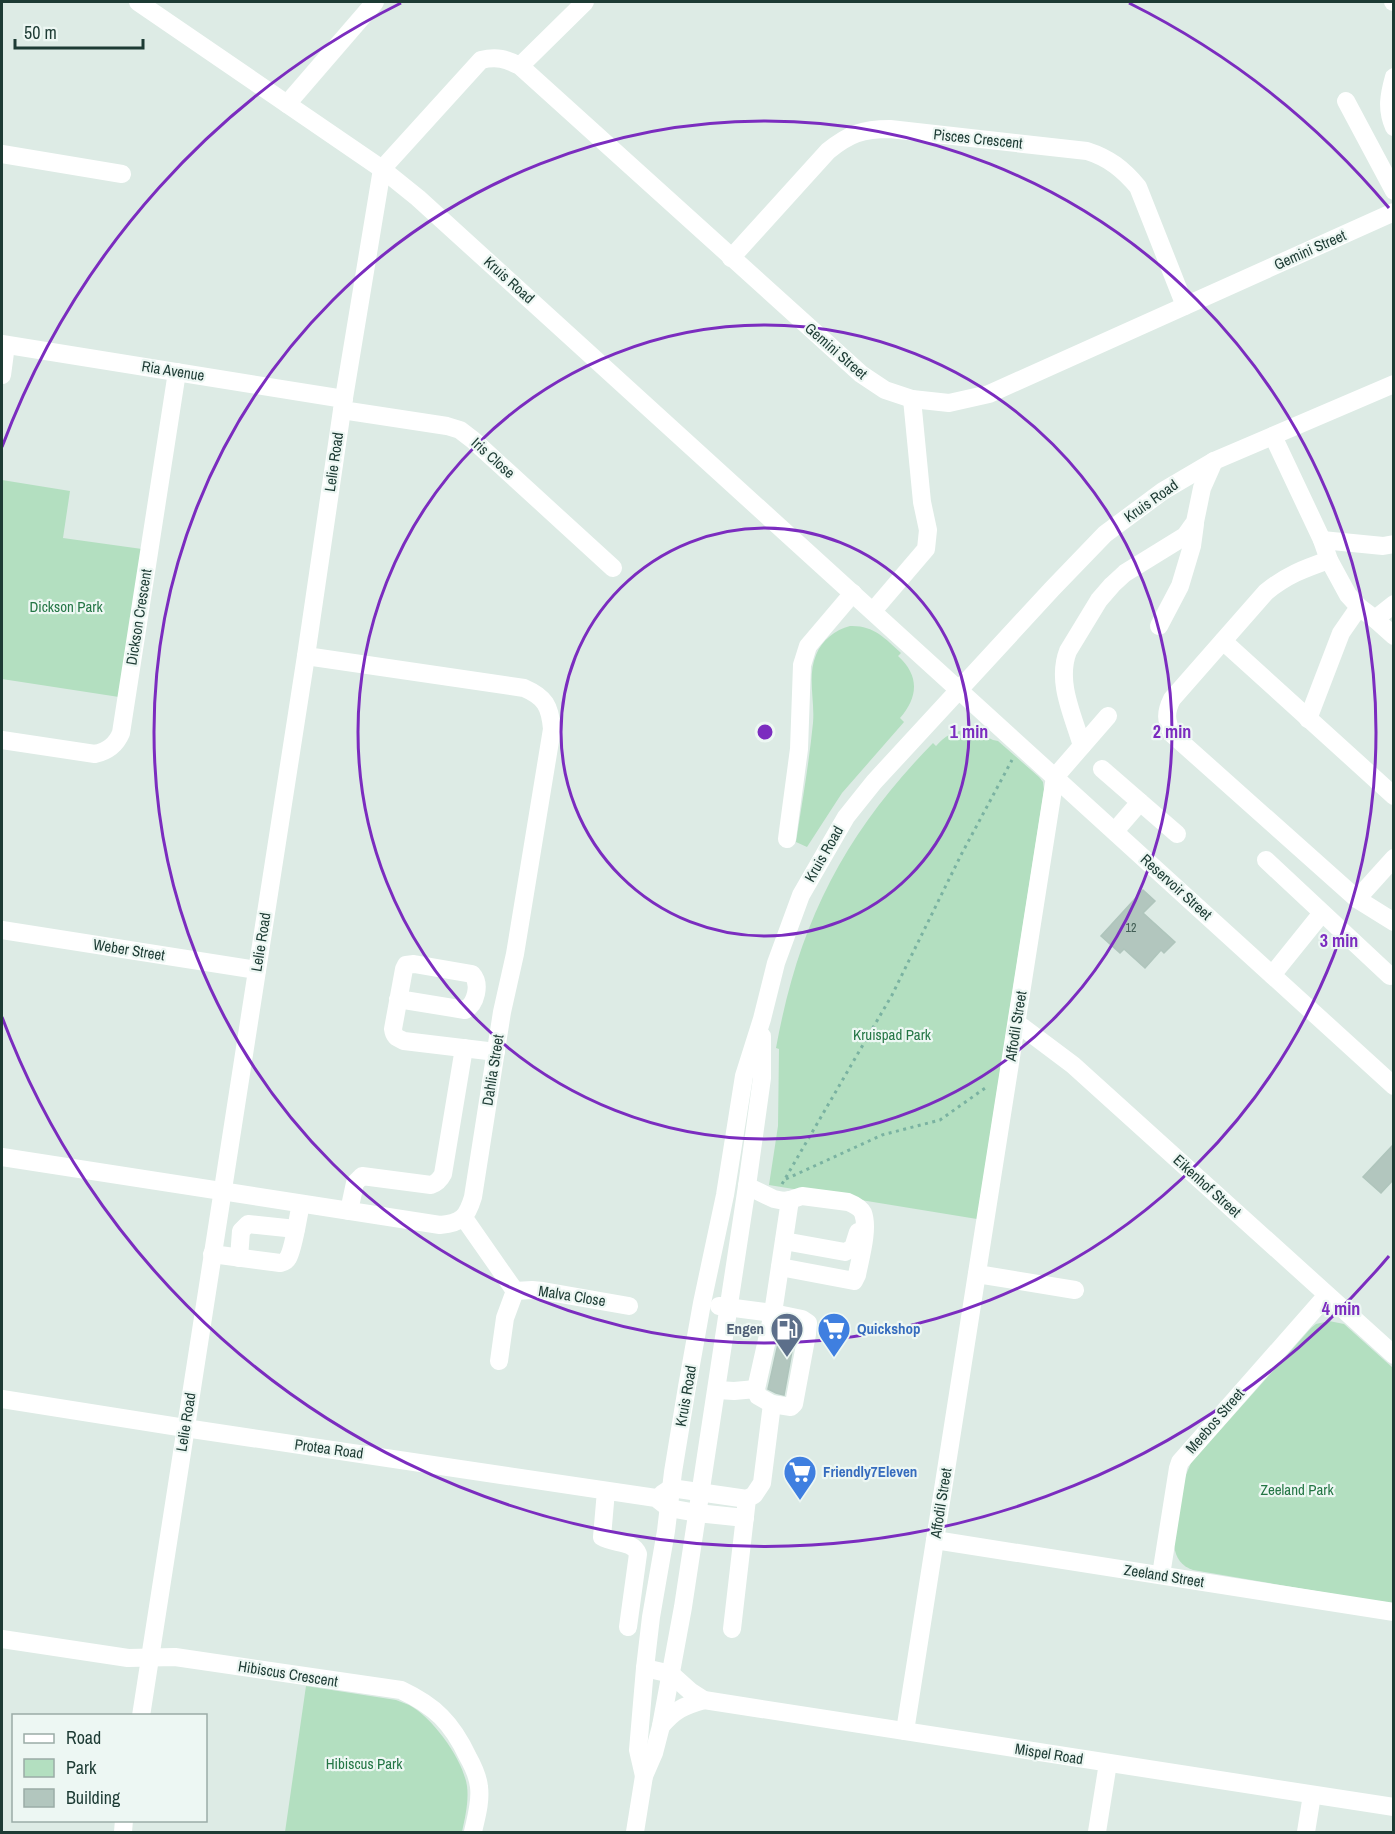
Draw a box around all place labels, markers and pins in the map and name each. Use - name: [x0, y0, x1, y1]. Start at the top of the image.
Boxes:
- centre of rings: [755, 722, 775, 742]
- fuel station icon: Engen: [769, 1311, 805, 1358]
- supermarket icon: Quickshop: [816, 1311, 852, 1358]
- place label: Engen: [726, 1318, 764, 1339]
- place label: Quickshop: [857, 1318, 921, 1339]
- supermarket icon: Friendly7Eleven: [782, 1454, 818, 1501]
- place label: Friendly7Eleven: [823, 1461, 917, 1482]

